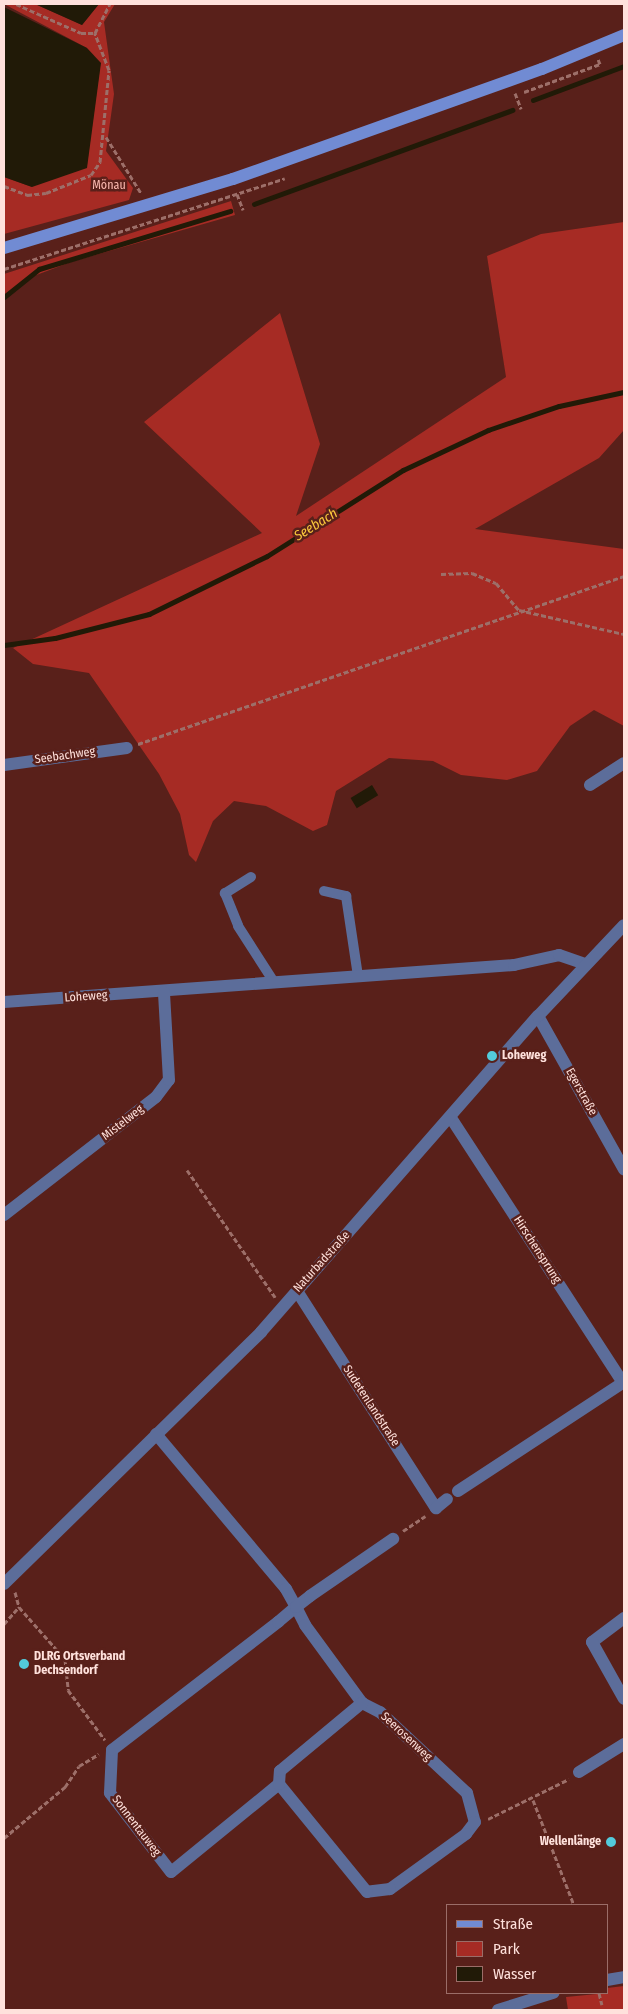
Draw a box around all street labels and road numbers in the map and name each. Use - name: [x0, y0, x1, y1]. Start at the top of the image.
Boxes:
- street label: Seebachweg: [34, 745, 96, 767]
- street label: Loheweg: [64, 988, 108, 1006]
- street label: Egerstraße: [562, 1066, 600, 1118]
- street label: Mistelweg: [99, 1102, 147, 1144]
- street label: Hirschensprung: [510, 1214, 564, 1286]
- street label: Naturbadstraße: [291, 1228, 353, 1296]
- street label: Sudetenlandstraße: [340, 1363, 402, 1449]
- street label: Seerosenweg: [377, 1710, 435, 1764]
- street label: Sonnentauweg: [108, 1793, 164, 1859]

